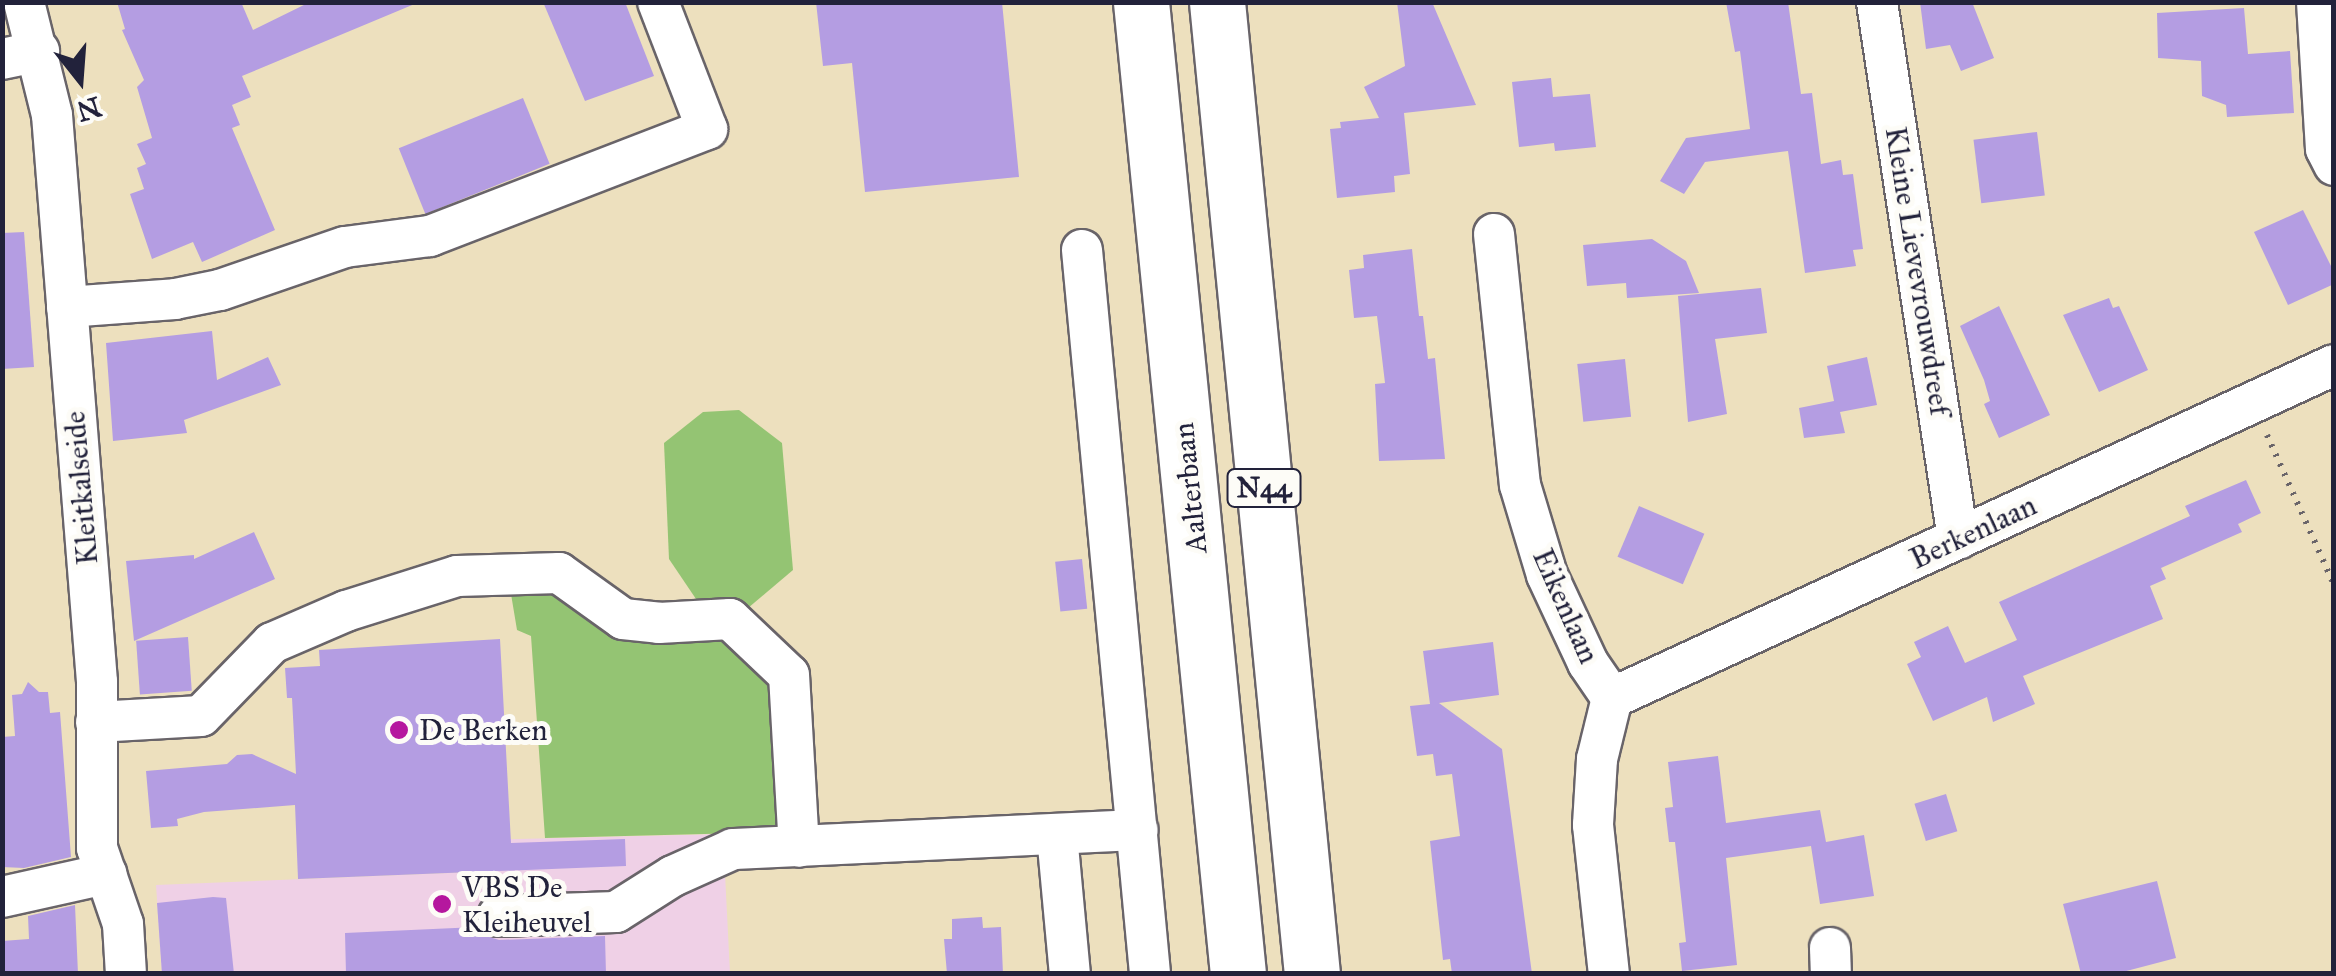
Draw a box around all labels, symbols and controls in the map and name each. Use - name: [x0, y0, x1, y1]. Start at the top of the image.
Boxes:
- north arrow: [30, 30, 130, 130]
- text: N: [72, 89, 105, 129]
- street label: Kleine Lievevrouwdreef: [1877, 124, 1959, 418]
- street label: Kleitkalseide: [56, 410, 106, 566]
- street label: Aalterbaan: [1165, 421, 1215, 555]
- road number: N44: [1226, 465, 1302, 511]
- street label: Berkenlaan: [1904, 487, 2042, 577]
- street label: Eikenlaan: [1525, 543, 1607, 669]
- place label: De Berken: [419, 712, 547, 748]
- marker: De Berken: [388, 719, 410, 741]
- place label: VBS De Kleiheuvel: [462, 869, 592, 940]
- marker: VBS De Kleiheuvel: [431, 893, 453, 915]

